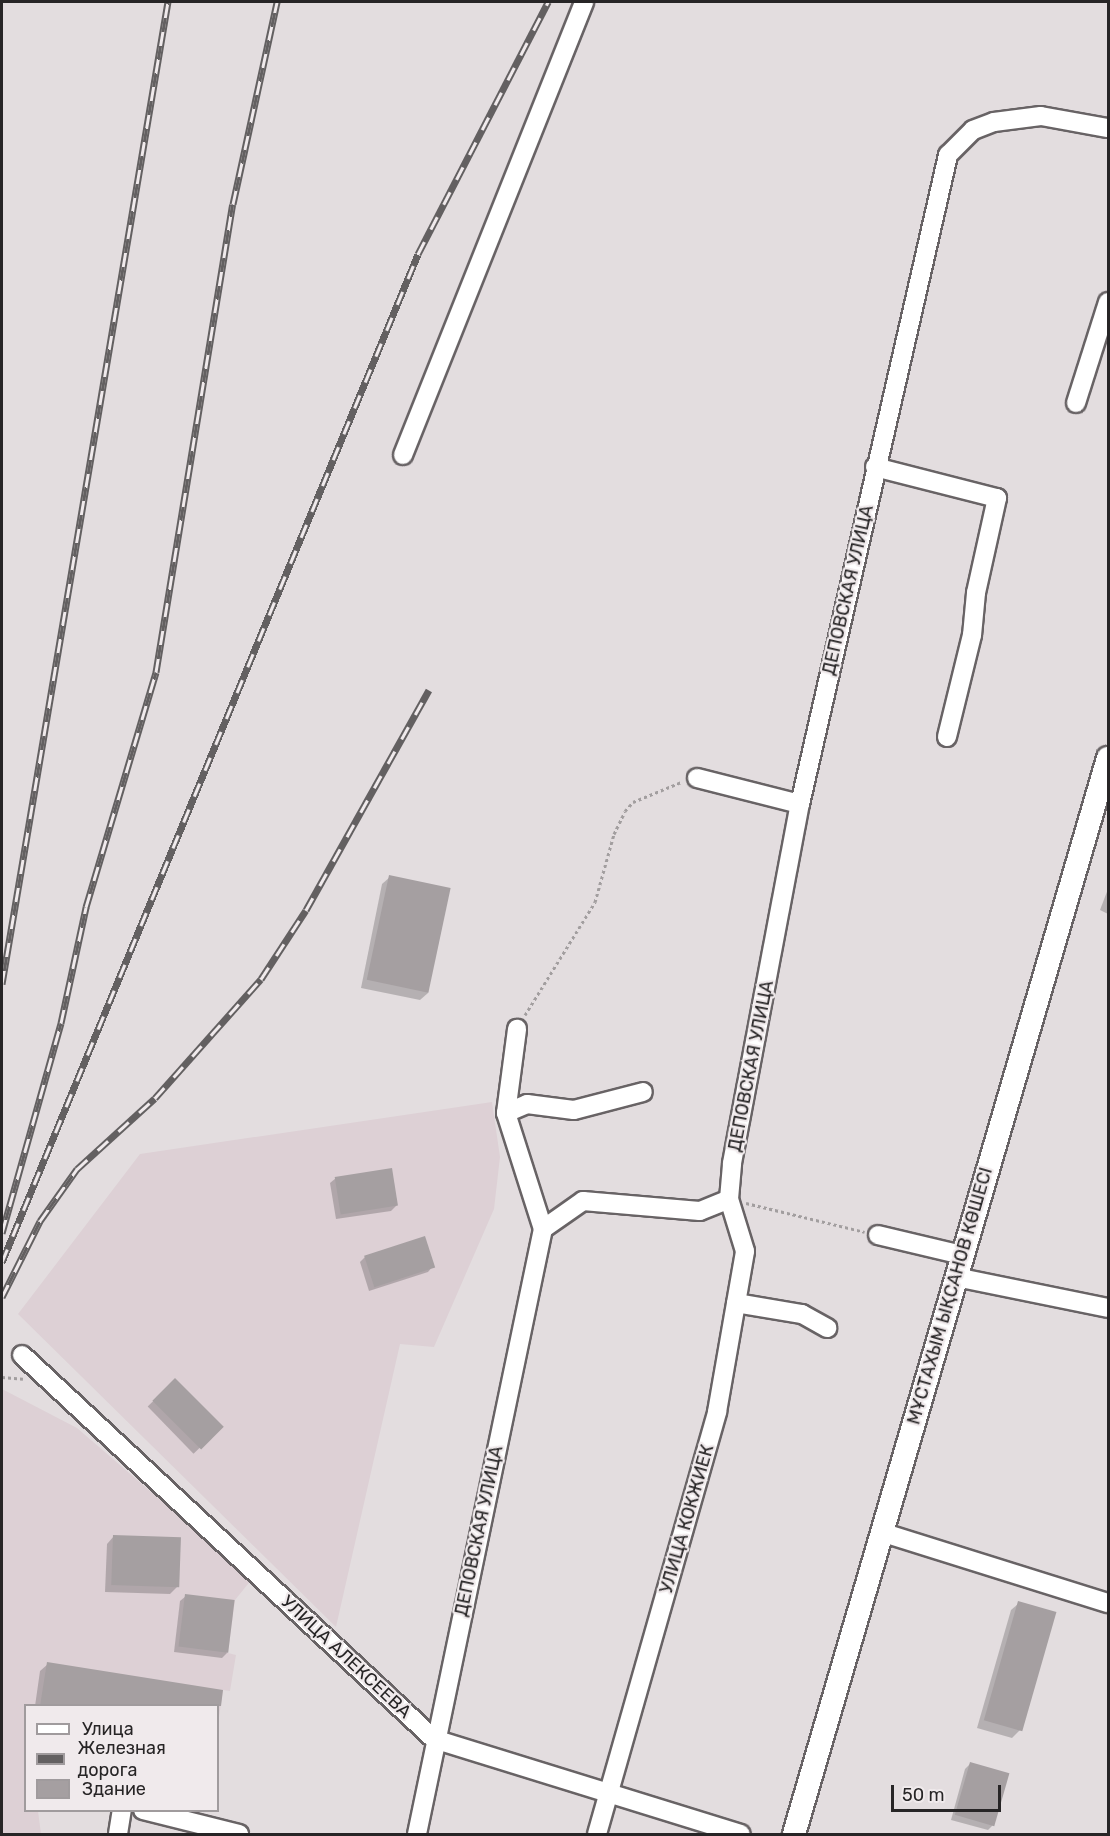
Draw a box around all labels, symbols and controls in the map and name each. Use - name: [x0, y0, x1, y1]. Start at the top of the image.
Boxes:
- street label: ДЕПОВСКАЯ УЛИЦА: [818, 503, 878, 677]
- street label: ДЕПОВСКАЯ УЛИЦА: [724, 979, 778, 1153]
- street label: МҰСТАХЫМ ЫҚСАНОВ КӨШЕСІ: [903, 1165, 997, 1427]
- street label: УЛИЦА КОКЖИЕК: [655, 1442, 719, 1596]
- street label: ДЕПОВСКАЯ УЛИЦА: [450, 1444, 508, 1618]
- street label: УЛИЦА АЛЕКСЕЕВА: [276, 1591, 416, 1723]
- legend: [24, 1704, 219, 1812]
- text: Улица: [82, 1718, 134, 1740]
- text: Железная дорога: [77, 1737, 166, 1781]
- scale bar: [894, 1773, 1004, 1811]
- text: Здание: [82, 1778, 146, 1800]
- text: 50 m: [902, 1784, 945, 1806]

